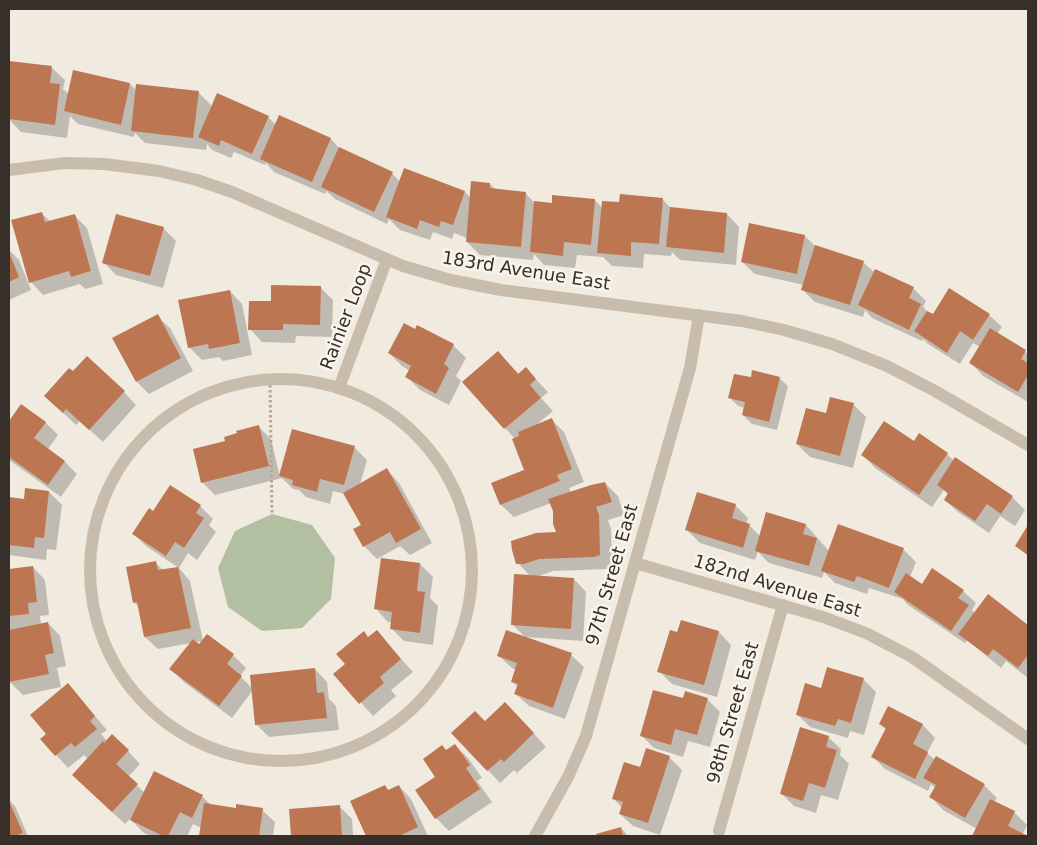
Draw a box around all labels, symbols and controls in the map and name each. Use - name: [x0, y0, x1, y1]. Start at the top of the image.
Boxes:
- street label: 183rd Avenue East: [440, 248, 612, 296]
- street label: Rainier Loop: [317, 261, 377, 373]
- street label: 97th Street East: [582, 502, 644, 648]
- street label: 182nd Avenue East: [690, 551, 864, 623]
- street label: 98th Street East: [703, 640, 765, 786]

